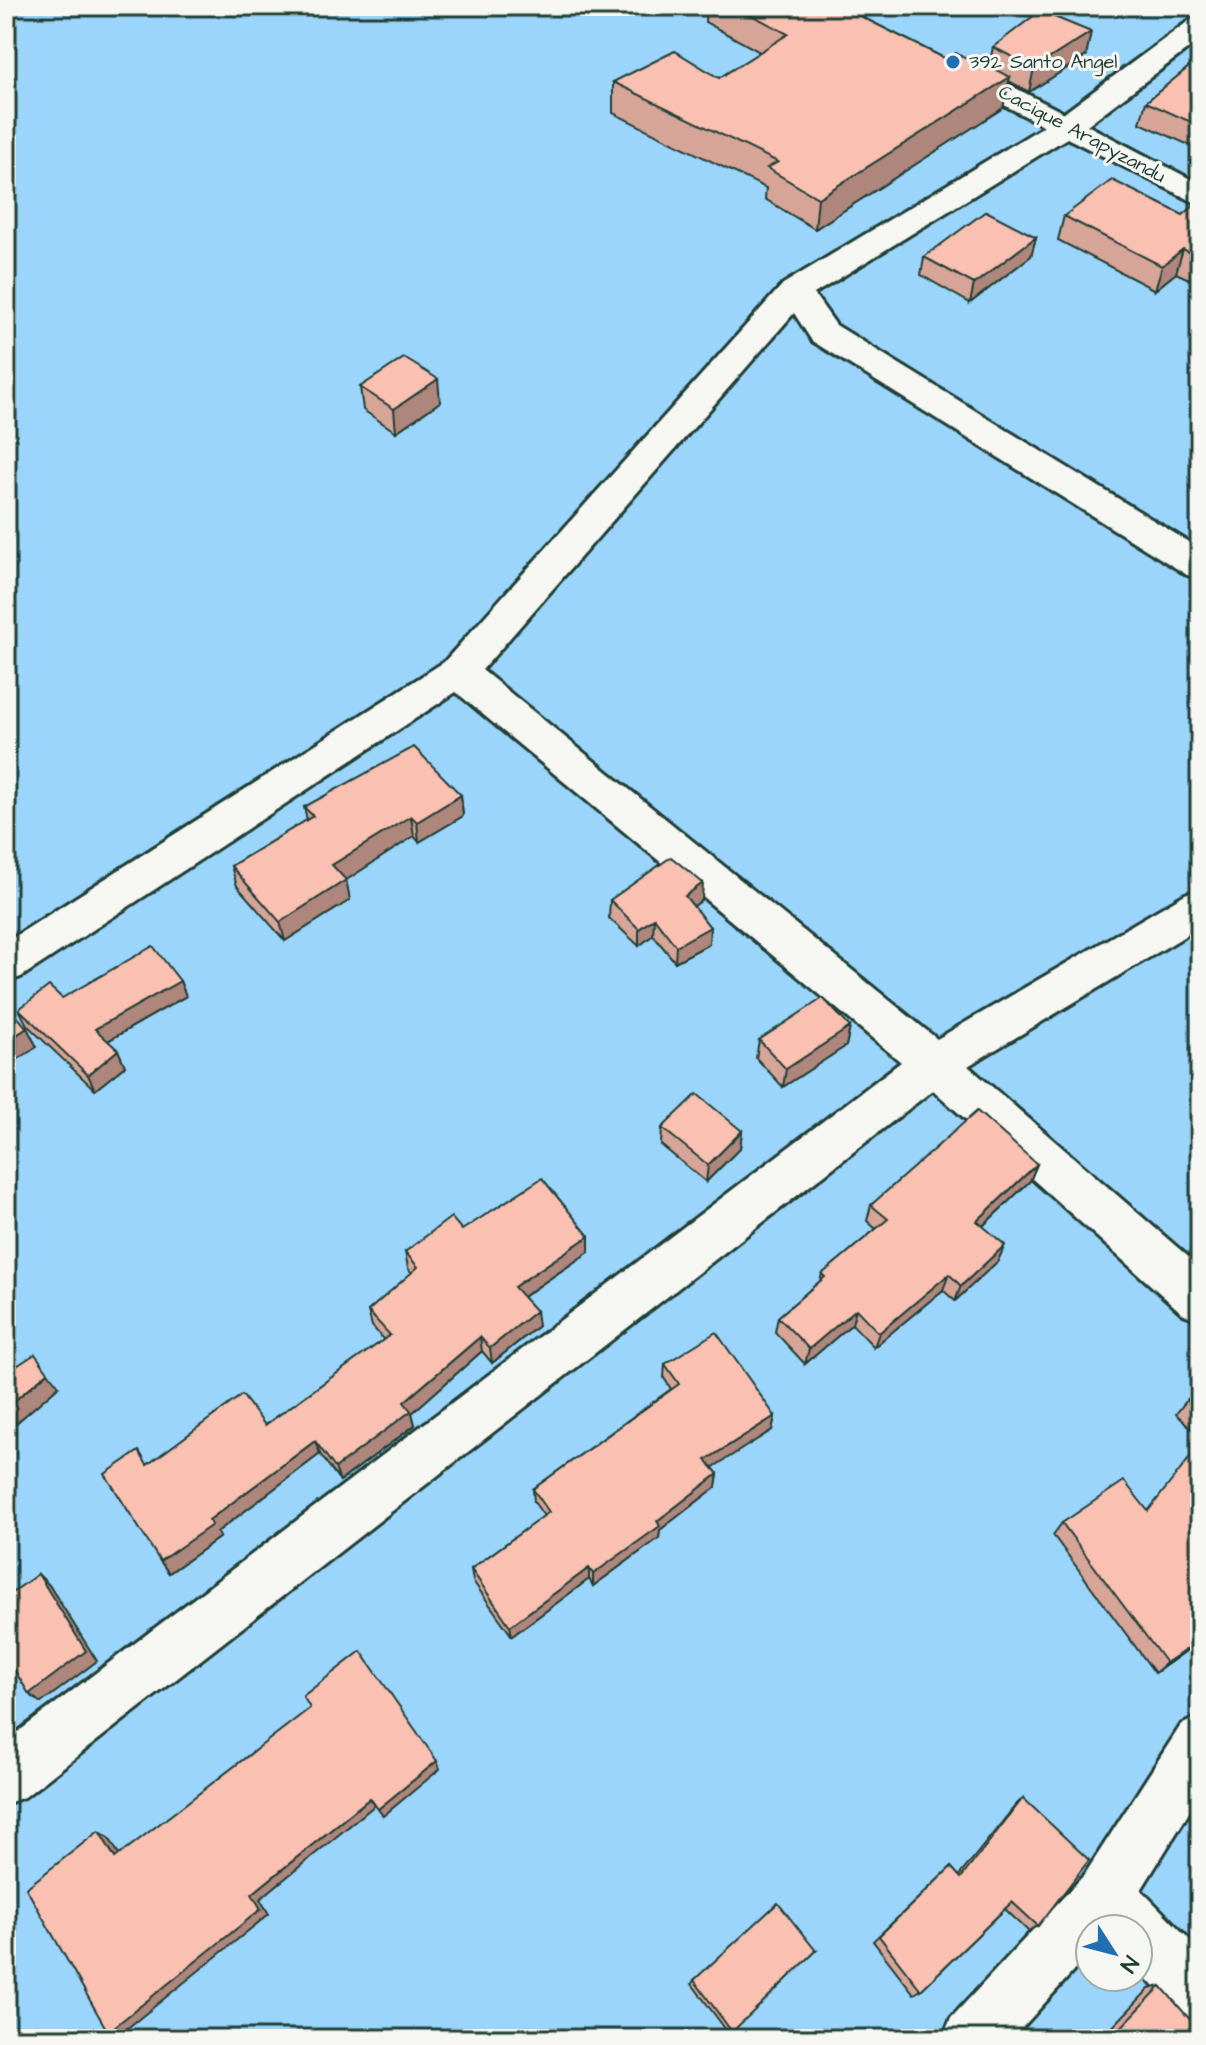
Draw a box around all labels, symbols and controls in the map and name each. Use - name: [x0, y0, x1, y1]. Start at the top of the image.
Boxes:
- place label: 392 Santo Angel: [969, 48, 1117, 77]
- marker: 392 Santo Angel: [944, 53, 962, 71]
- street label: Cacique Arapyzandu: [993, 78, 1171, 191]
- north arrow: [1074, 1913, 1154, 1993]
- text: N: [1112, 1949, 1146, 1979]

